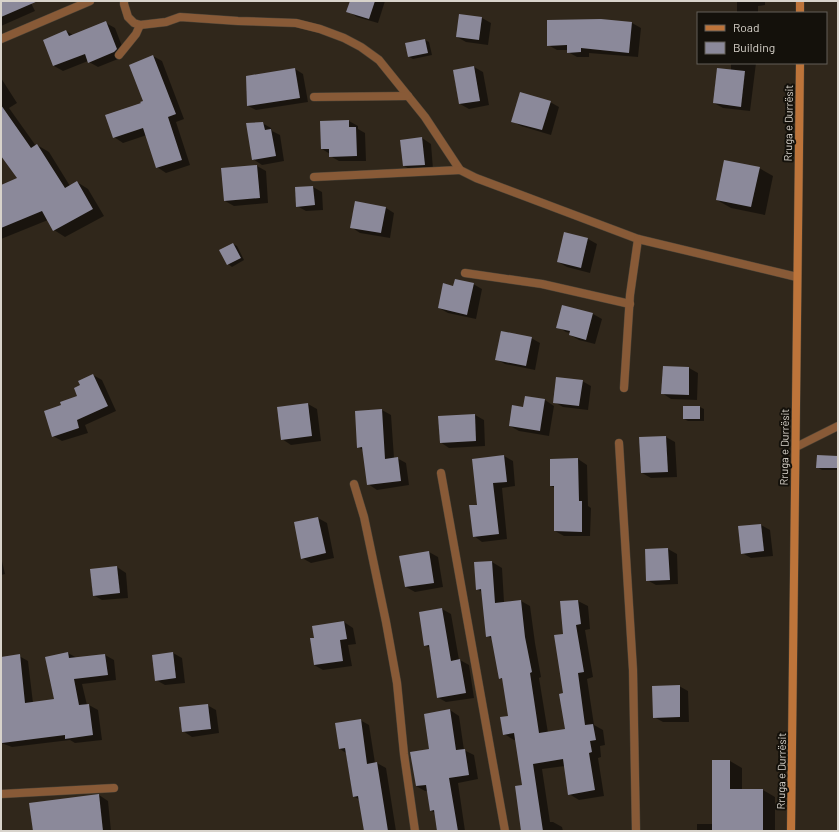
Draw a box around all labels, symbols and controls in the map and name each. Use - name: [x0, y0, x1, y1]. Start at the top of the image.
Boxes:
- legend: [697, 12, 827, 64]
- text: Road: [733, 20, 760, 34]
- text: Building: [733, 40, 775, 54]
- street label: Rruga e Durrësit: [781, 85, 795, 161]
- street label: Rruga e Durrësit: [777, 409, 791, 485]
- street label: Rruga e Durrësit: [774, 733, 788, 809]

